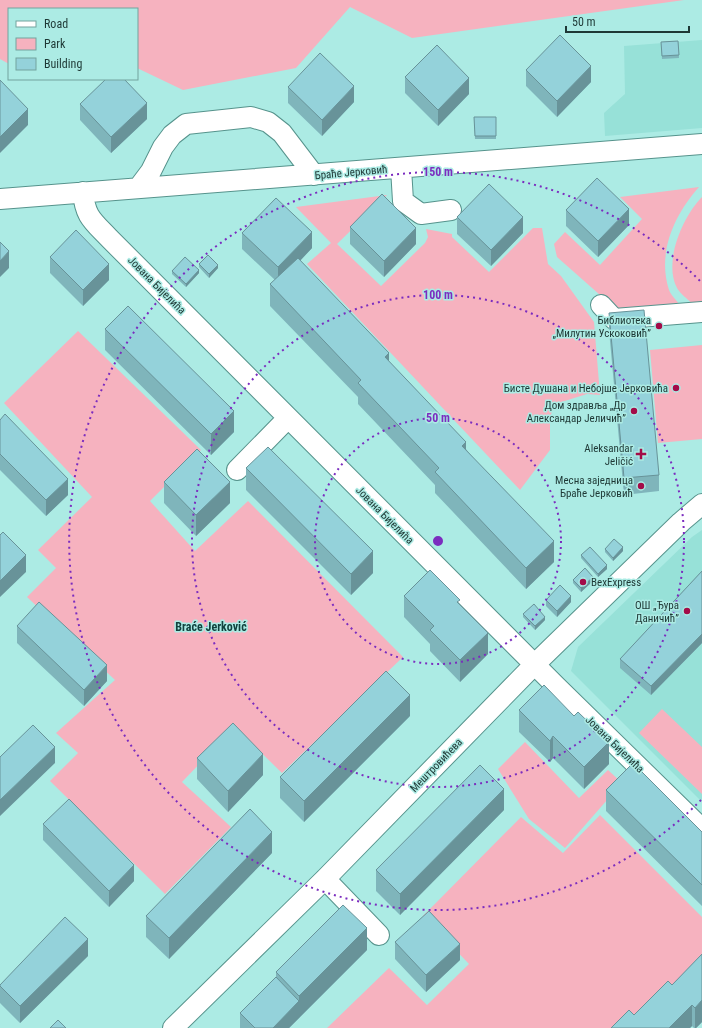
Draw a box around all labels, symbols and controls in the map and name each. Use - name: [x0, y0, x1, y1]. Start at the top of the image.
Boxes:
- legend: [8, 8, 138, 80]
- scale bar: [566, 8, 689, 34]
- text: 50 m: [572, 15, 596, 29]
- text: Road: [44, 17, 68, 31]
- text: Park: [44, 37, 66, 51]
- text: Building: [44, 57, 82, 71]
- street label: Браће Јерковић: [314, 163, 388, 182]
- text: 150 m: [423, 165, 453, 179]
- street label: Јована Бијелића: [125, 254, 188, 317]
- text: 100 m: [423, 288, 453, 302]
- place label: Библиотека „Милутин Ускоковић”: [552, 314, 651, 340]
- marker: Библиотека „Милутин Ускоковић”: [654, 321, 664, 331]
- place label: Бисте Душана и Небојше Јерковића: [504, 382, 668, 395]
- marker: Бисте Душана и Небојше Јерковића: [671, 383, 681, 393]
- place label: Дом здравља „Др Александар Јеличић”: [527, 399, 626, 425]
- marker: Дом здравља „Др Александар Јеличић”: [629, 406, 639, 416]
- text: 50 m: [426, 411, 450, 425]
- place label: Aleksandar Jeličić: [584, 442, 634, 468]
- marker: Aleksandar Jeličić: [636, 449, 646, 459]
- place label: Месна заједница Браће Јерковић: [555, 474, 633, 500]
- marker: Месна заједница Браће Јерковић: [636, 481, 646, 491]
- street label: Јована Бијелића: [353, 484, 416, 547]
- centre of rings: [431, 534, 445, 548]
- place label: BexExpress: [591, 576, 641, 589]
- marker: BexExpress: [578, 577, 588, 587]
- place label: ОШ „Ђура Даничић”: [635, 599, 679, 625]
- marker: ОШ „Ђура Даничић”: [682, 606, 692, 616]
- district label: Braće Jerković: [175, 620, 247, 634]
- street label: Јована Бијелића: [583, 713, 647, 776]
- street label: Мештровићева: [408, 736, 465, 795]

